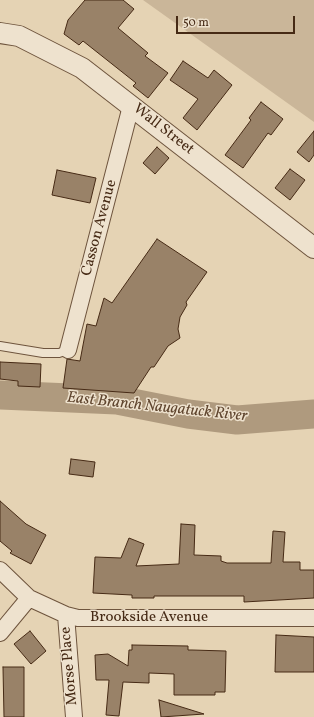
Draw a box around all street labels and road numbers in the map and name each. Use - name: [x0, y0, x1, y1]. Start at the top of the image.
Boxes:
- street label: Wall Street: [129, 101, 197, 159]
- street label: Casson Avenue: [78, 178, 122, 278]
- street label: Brookside Avenue: [90, 609, 208, 627]
- street label: Morse Place: [58, 626, 82, 706]

